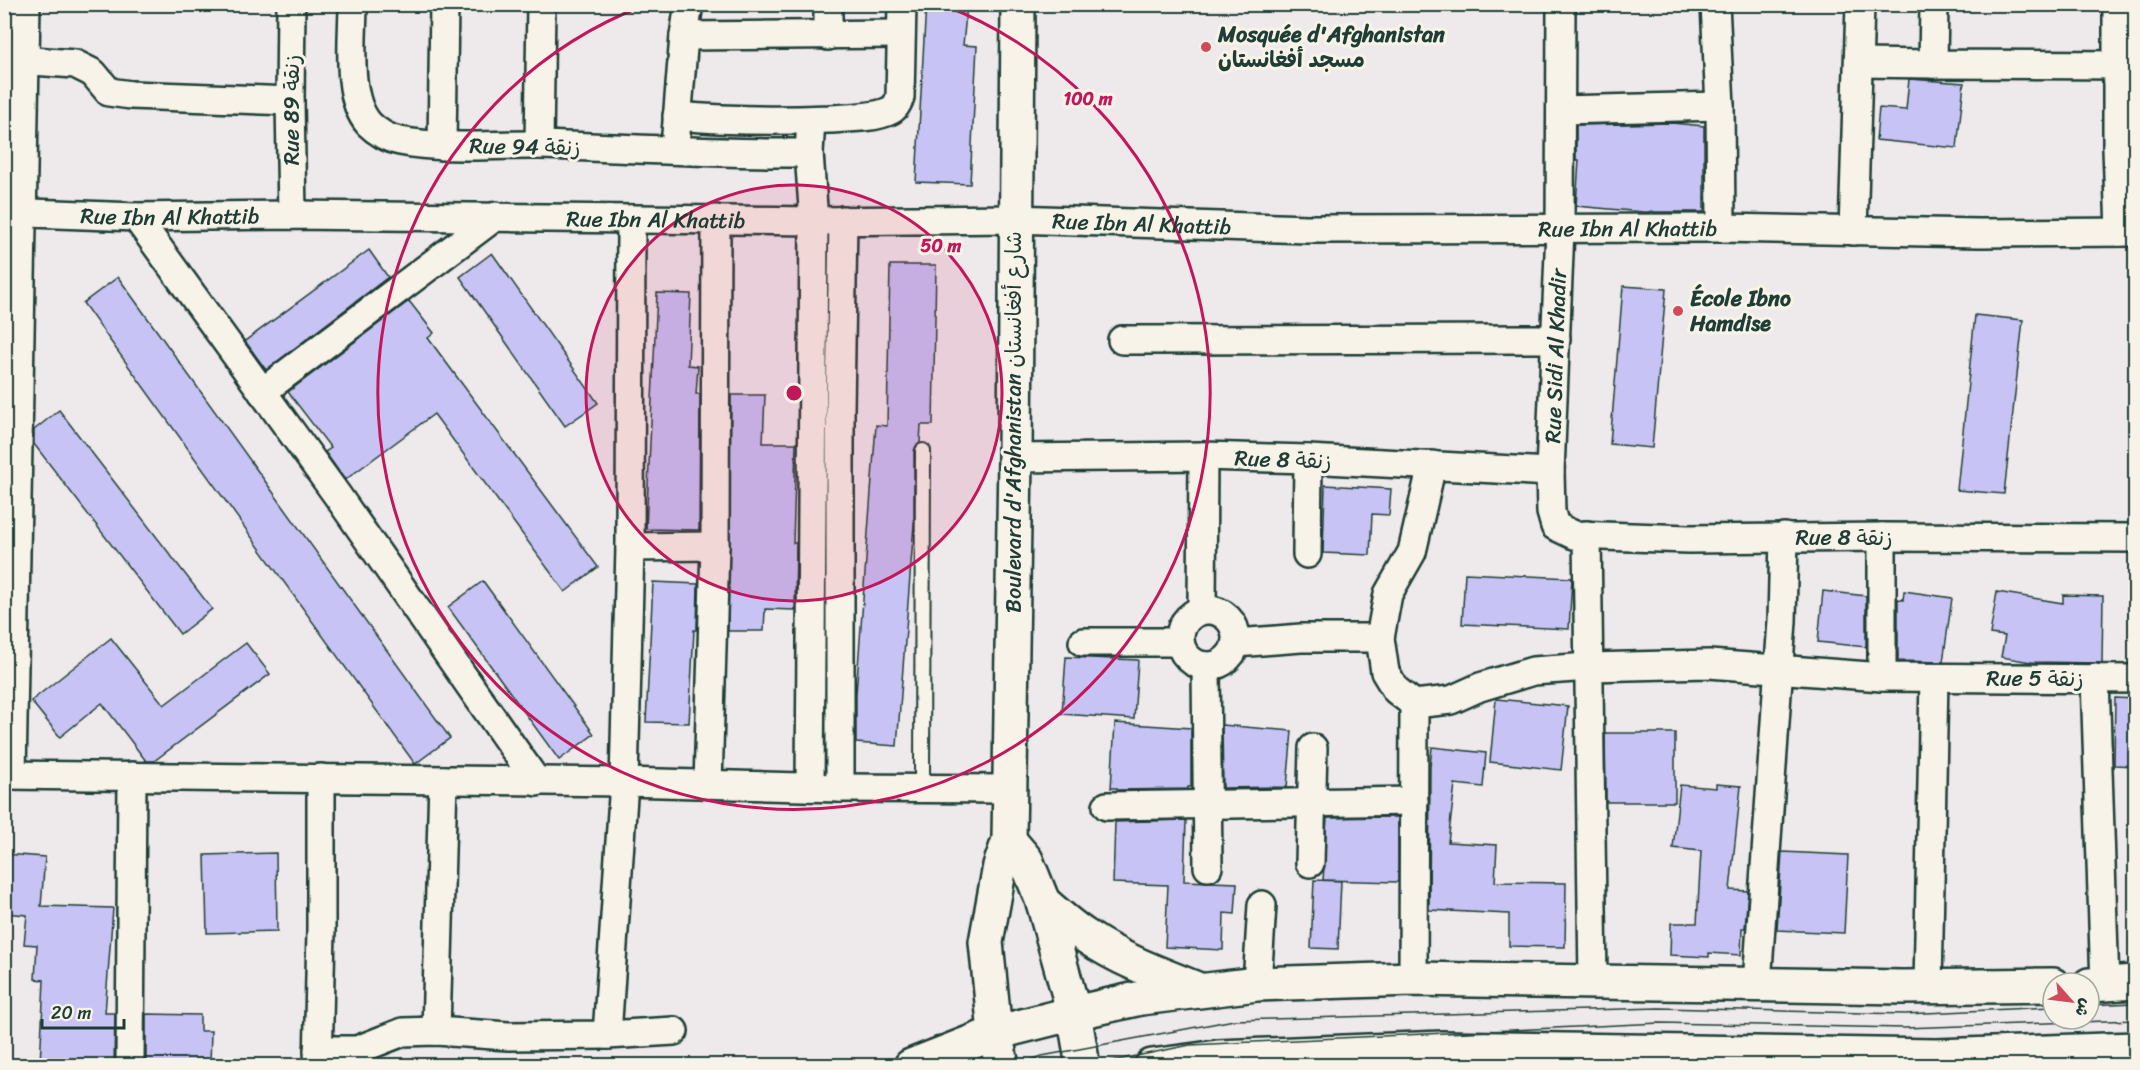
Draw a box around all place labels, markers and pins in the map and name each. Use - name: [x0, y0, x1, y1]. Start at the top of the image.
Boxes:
- place label: Mosquée d'Afghanistan مسجد أفغانستان: [1217, 15, 1445, 79]
- marker: Mosquée d'Afghanistan مسجد أفغانستان: [1199, 40, 1213, 54]
- place label: École Ibno Hamdise: [1689, 279, 1791, 343]
- marker: École Ibno Hamdise: [1671, 304, 1685, 318]
- centre of rings: [784, 383, 804, 403]

